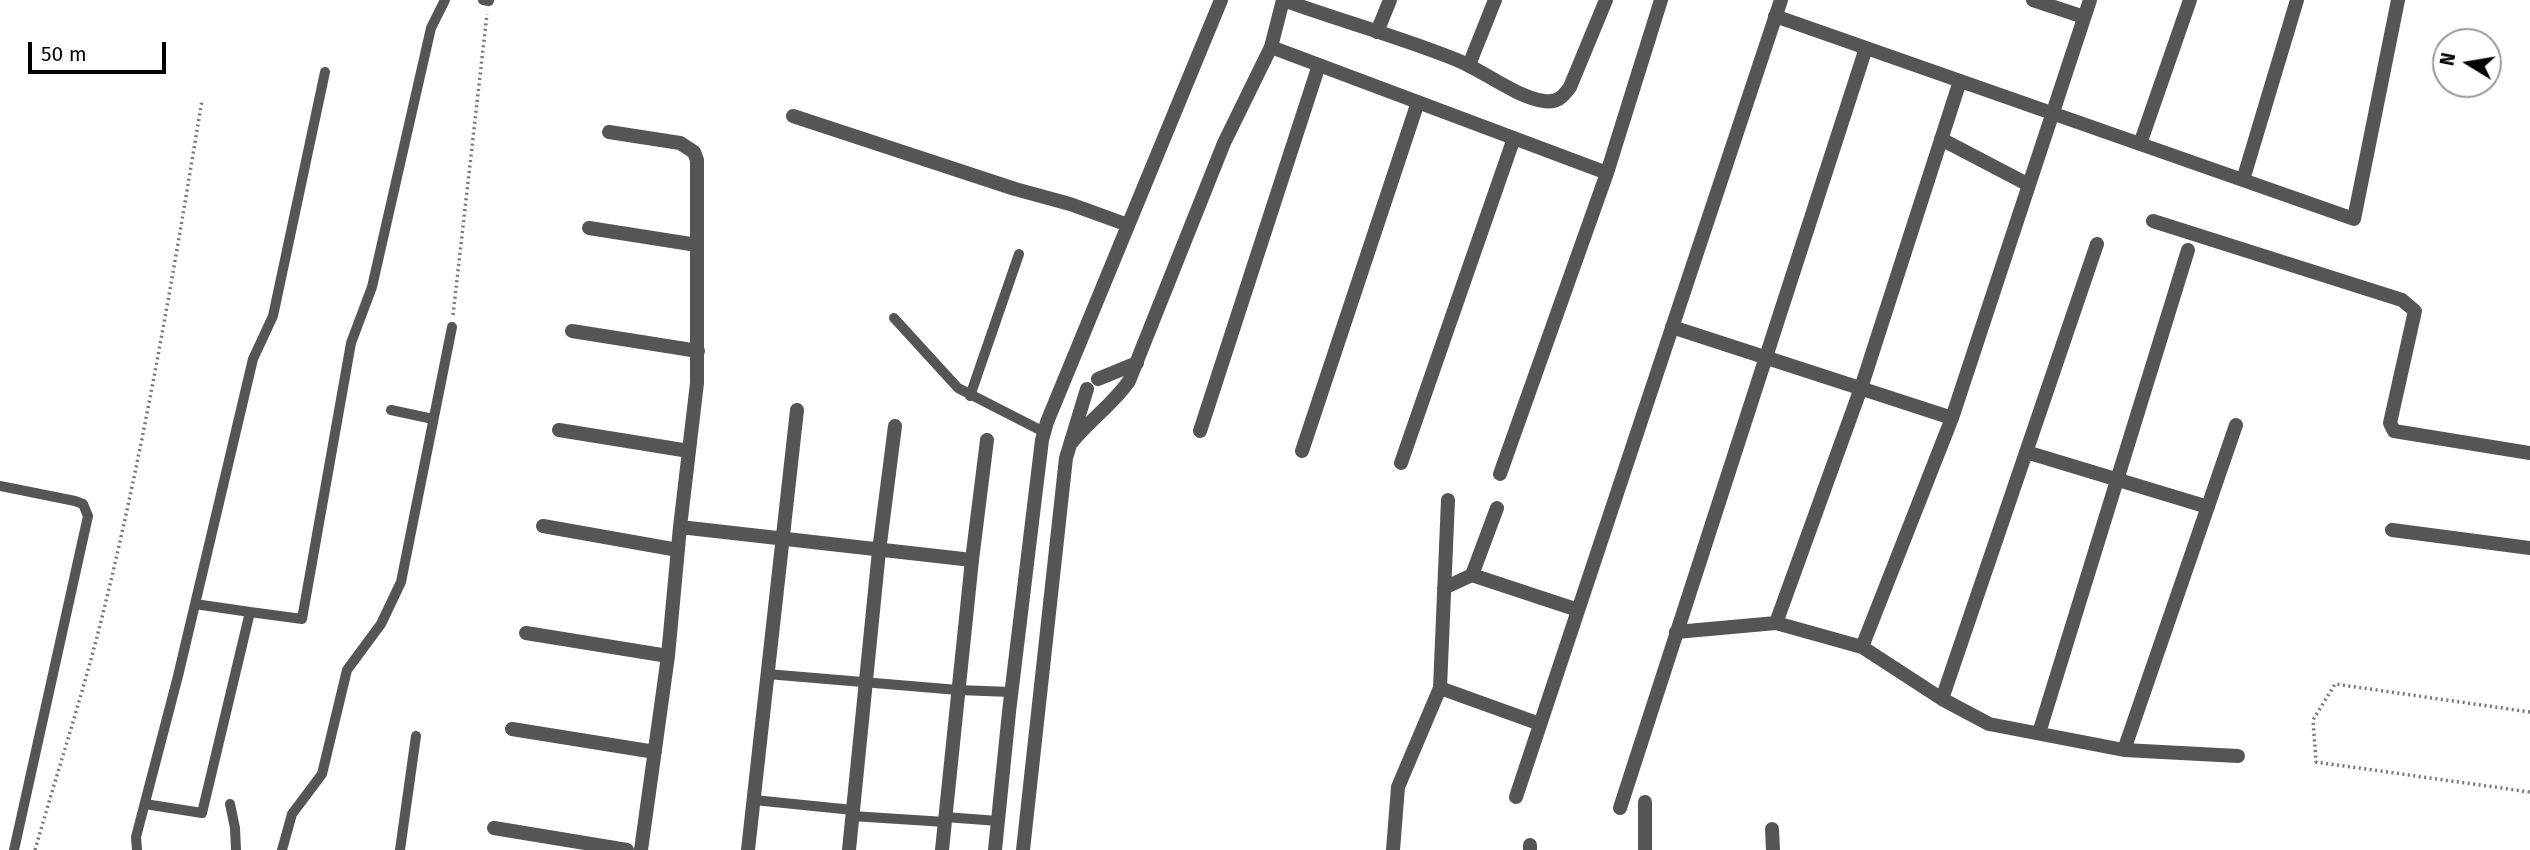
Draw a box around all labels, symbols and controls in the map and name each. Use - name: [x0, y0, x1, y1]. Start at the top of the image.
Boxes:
- scale bar: [32, 28, 170, 72]
- north arrow: [2432, 28, 2502, 98]
- text: 50 m: [41, 41, 87, 67]
- text: N: [2435, 51, 2460, 68]

